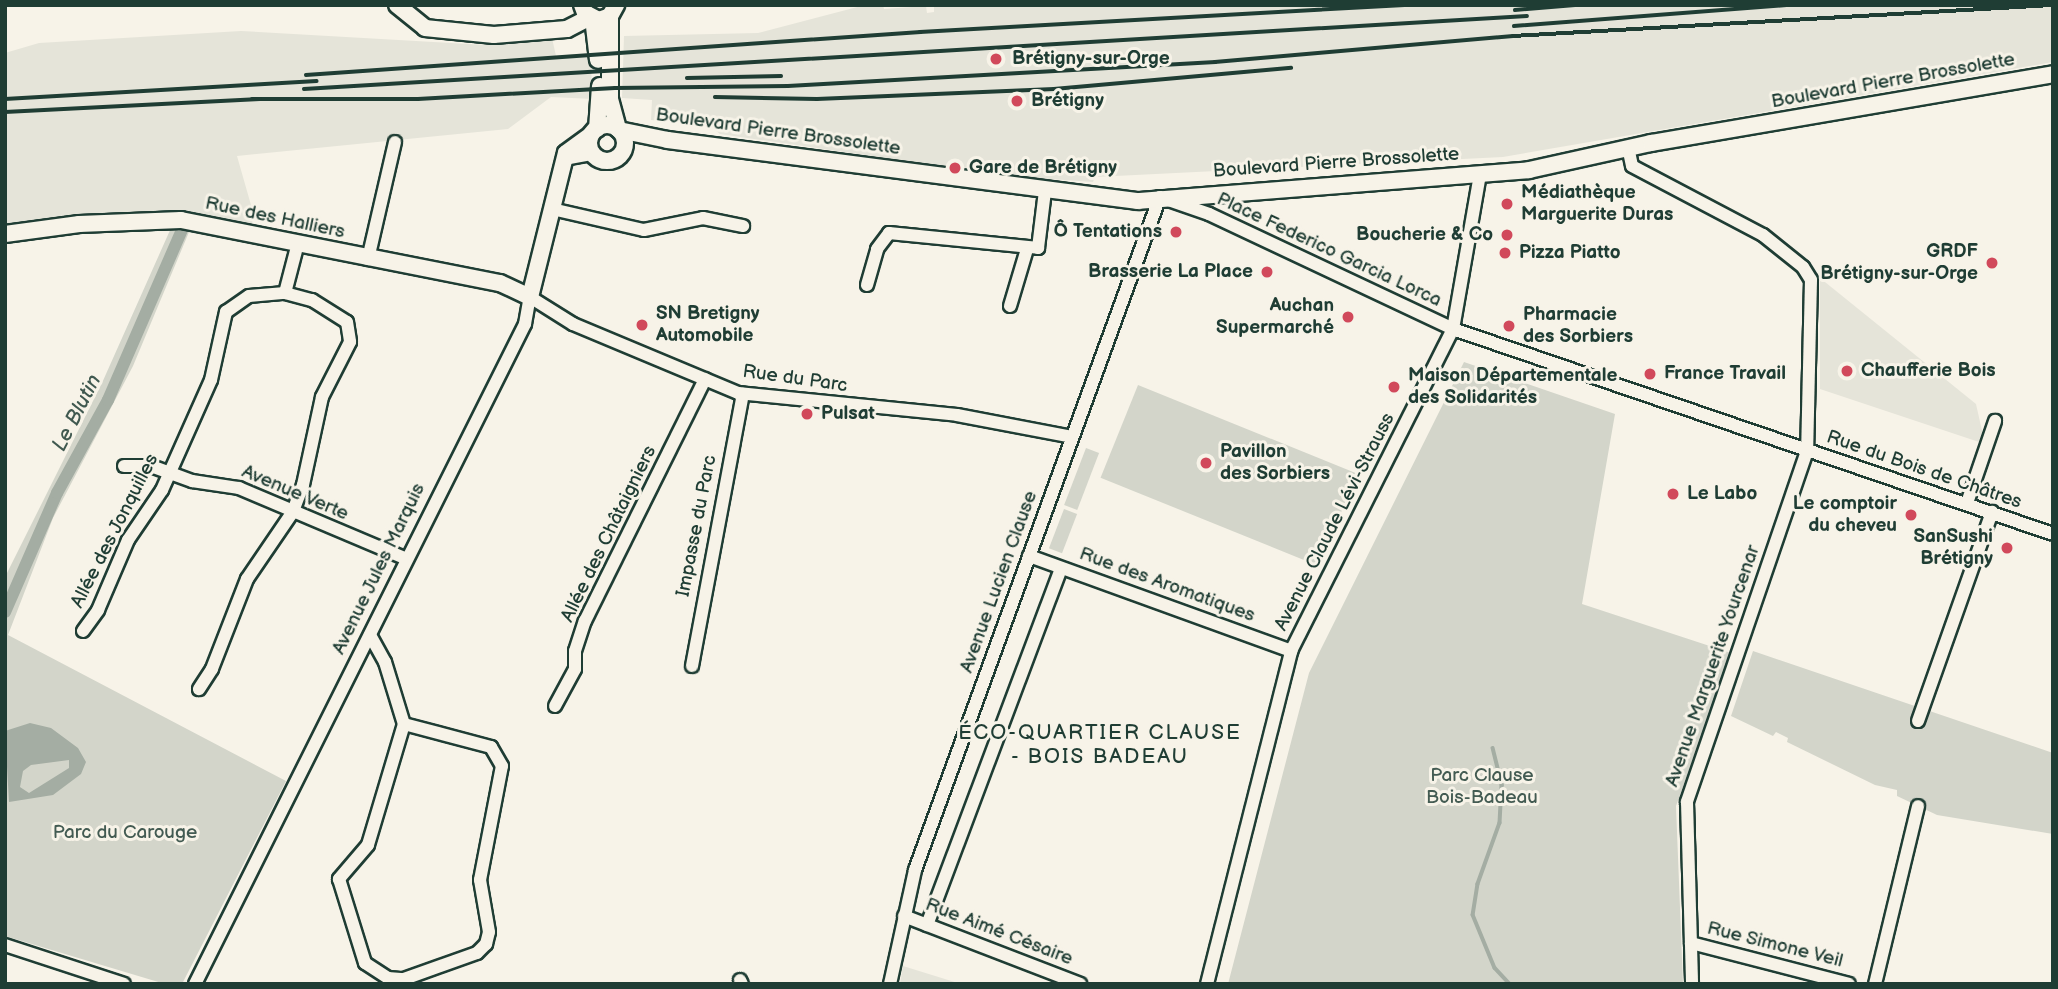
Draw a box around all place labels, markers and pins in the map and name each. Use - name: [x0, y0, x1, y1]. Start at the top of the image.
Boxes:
- place label: Brétigny-sur-Orge: [1012, 48, 1170, 70]
- marker: Brétigny-sur-Orge: [986, 49, 1006, 69]
- place label: Brétigny: [1031, 90, 1104, 112]
- marker: Brétigny: [1009, 93, 1025, 109]
- place label: Gare de Brétigny: [969, 157, 1117, 179]
- marker: Gare de Brétigny: [947, 160, 963, 176]
- place label: Médiathèque Marguerite Duras: [1521, 182, 1673, 226]
- marker: Médiathèque Marguerite Duras: [1499, 196, 1515, 212]
- place label: Ô Tentations: [1054, 221, 1162, 243]
- marker: Ô Tentations: [1168, 224, 1184, 240]
- place label: Boucherie & Co: [1356, 224, 1493, 246]
- marker: Boucherie & Co: [1499, 227, 1515, 243]
- place label: GRDF Brétigny-sur-Orge: [1820, 241, 1978, 285]
- place label: Pizza Piatto: [1519, 242, 1620, 264]
- marker: Pizza Piatto: [1497, 245, 1513, 261]
- marker: GRDF Brétigny-sur-Orge: [1984, 255, 2000, 271]
- place label: Brasserie La Place: [1088, 261, 1253, 283]
- marker: Brasserie La Place: [1259, 264, 1275, 280]
- place label: Auchan Supermarché: [1216, 295, 1334, 339]
- place label: SN Bretigny Automobile: [656, 303, 759, 347]
- place label: Pharmacie des Sorbiers: [1523, 304, 1633, 348]
- marker: Auchan Supermarché: [1340, 309, 1356, 325]
- marker: SN Bretigny Automobile: [634, 317, 650, 333]
- marker: Pharmacie des Sorbiers: [1501, 318, 1517, 334]
- place label: Chaufferie Bois: [1861, 360, 1996, 382]
- place label: France Travail: [1664, 363, 1786, 385]
- marker: Chaufferie Bois: [1839, 363, 1855, 379]
- place label: Maison Départementale des Solidarités: [1408, 365, 1617, 409]
- marker: France Travail: [1642, 366, 1658, 382]
- marker: Maison Départementale des Solidarités: [1386, 379, 1402, 395]
- place label: Pulsat: [821, 403, 875, 425]
- marker: Pulsat: [799, 406, 815, 422]
- place label: Pavillon des Sorbiers: [1220, 441, 1330, 485]
- marker: Pavillon des Sorbiers: [1198, 455, 1214, 471]
- place label: Le Labo: [1687, 483, 1757, 505]
- marker: Le Labo: [1665, 486, 1681, 502]
- place label: Le comptoir du cheveu: [1793, 493, 1897, 537]
- marker: Le comptoir du cheveu: [1903, 507, 1919, 523]
- place label: SanSushi Brétigny: [1913, 526, 1993, 570]
- marker: SanSushi Brétigny: [1999, 540, 2015, 556]

